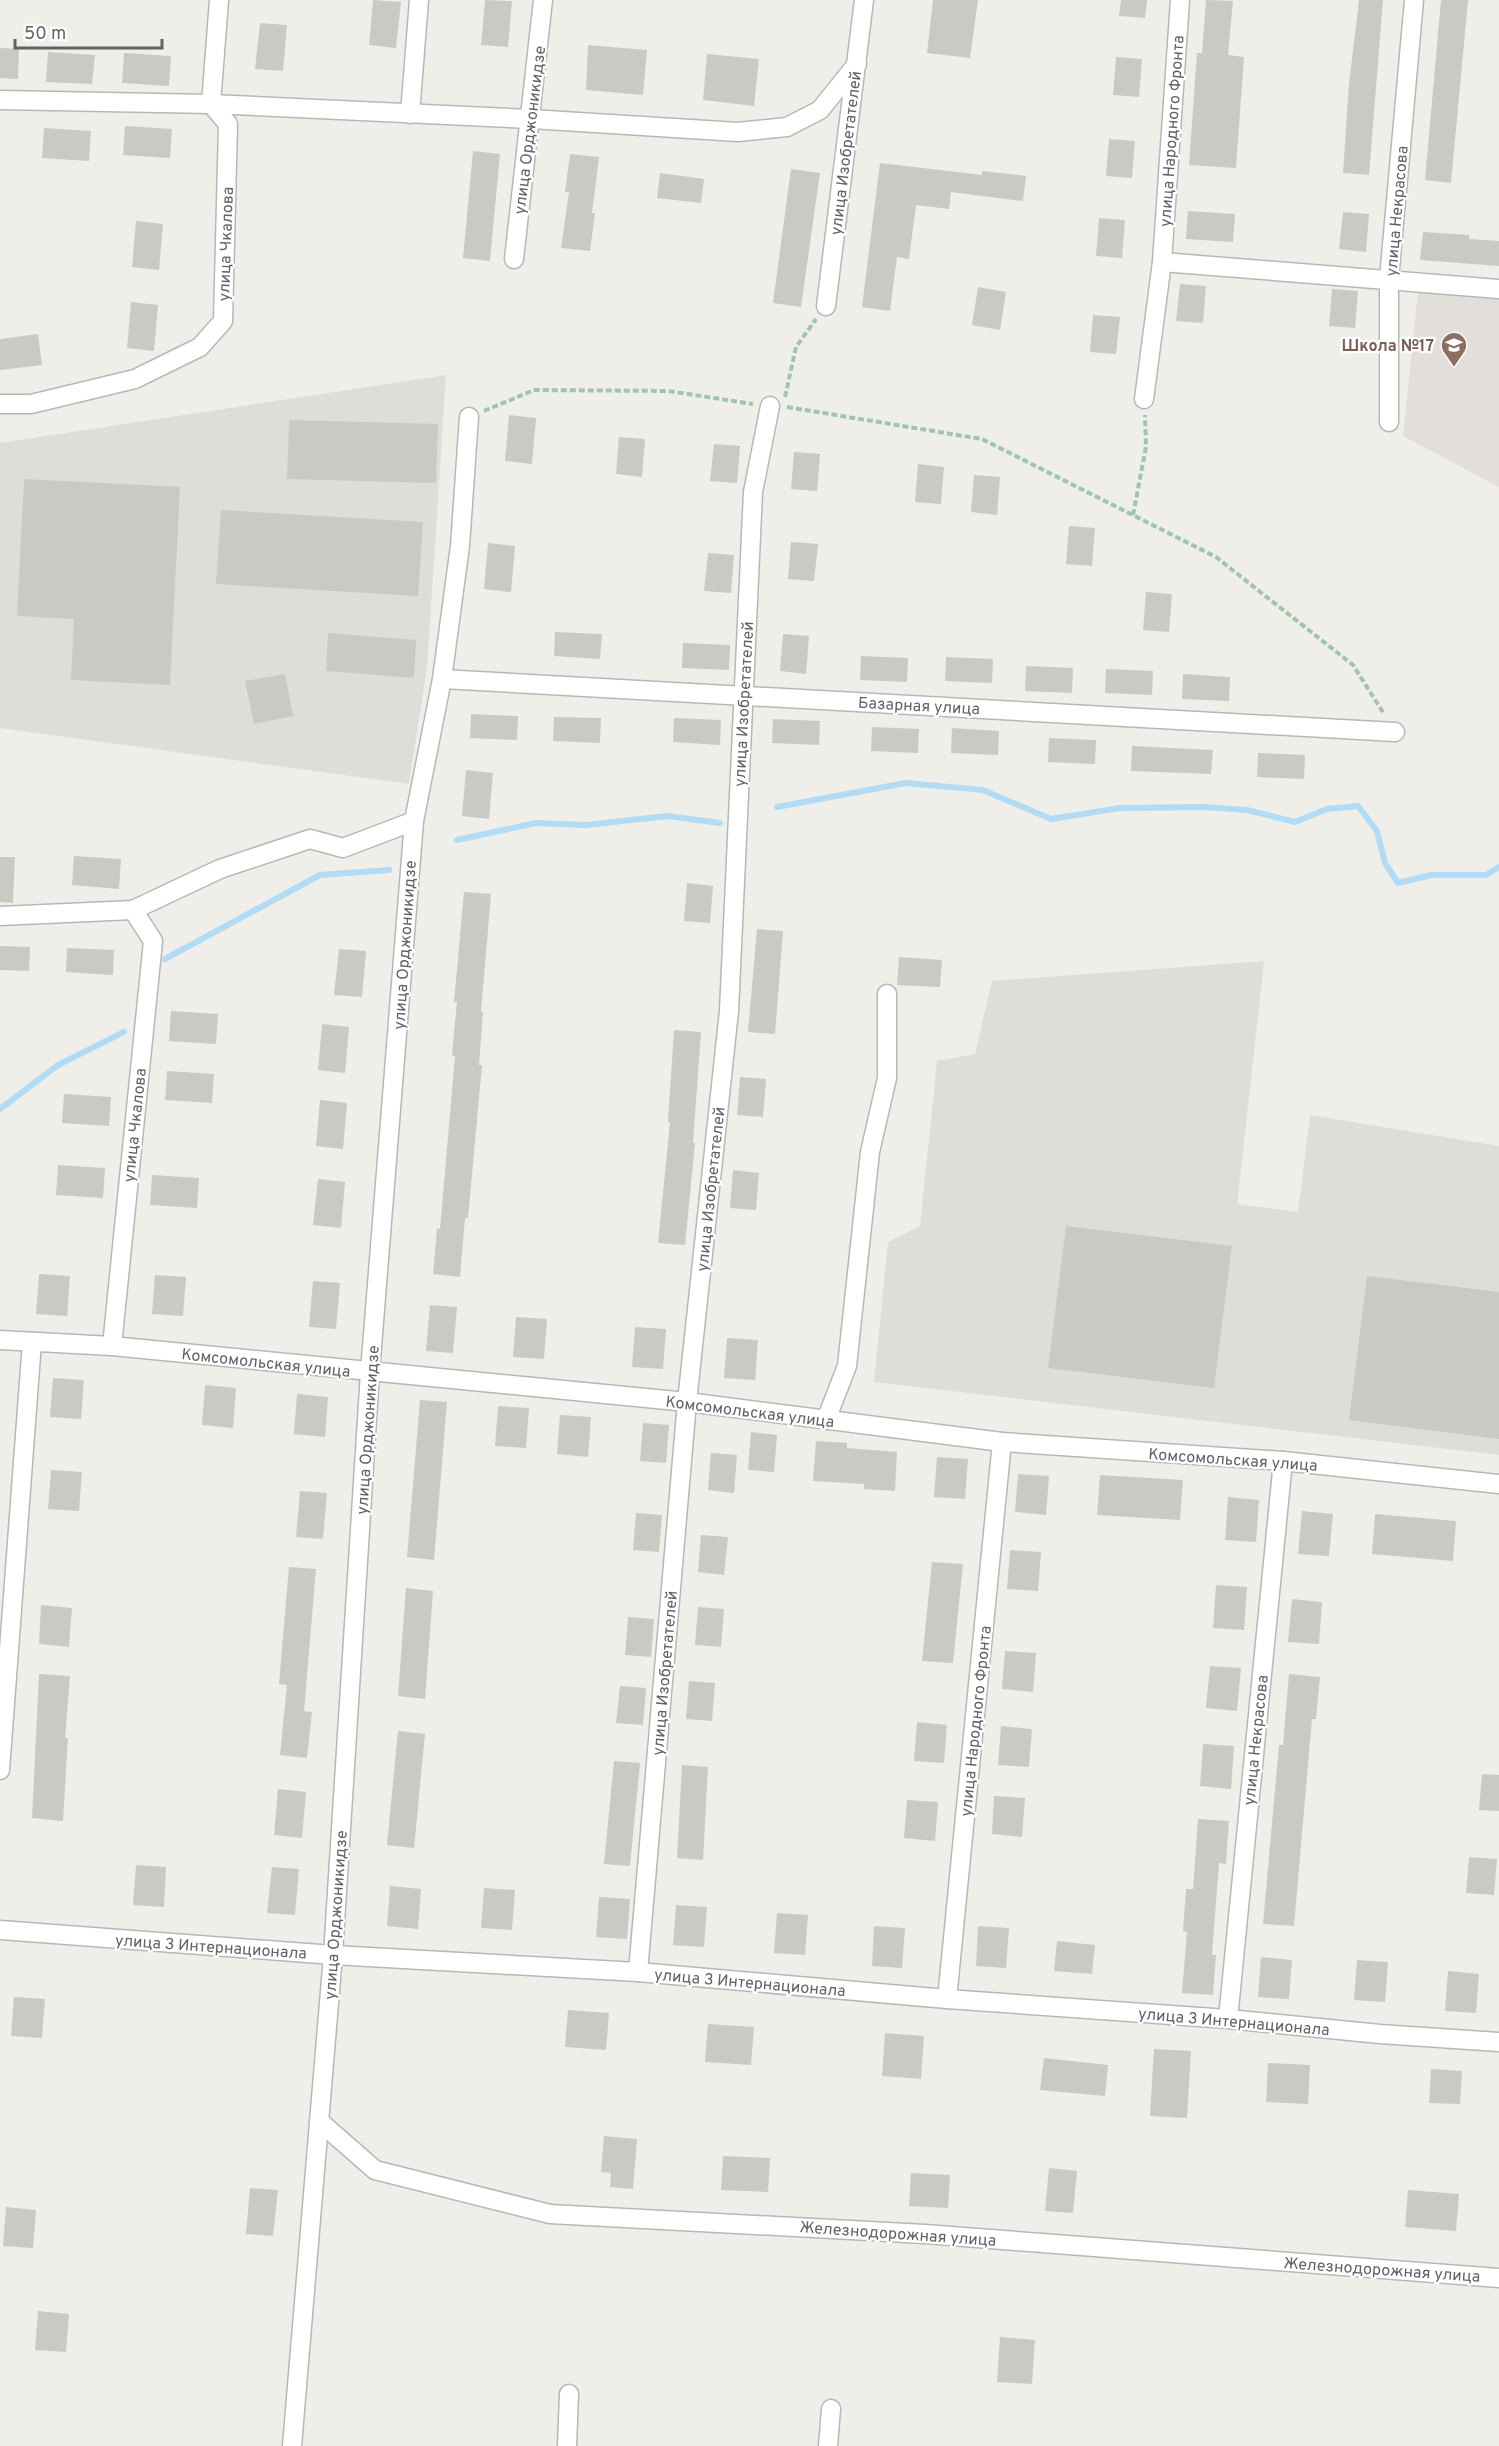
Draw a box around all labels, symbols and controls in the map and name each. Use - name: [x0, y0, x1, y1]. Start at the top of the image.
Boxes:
- scale bar: [15, 12, 162, 50]
- text: 50 m: [24, 23, 66, 46]
- street label: улица Народного Фронта: [1156, 35, 1190, 228]
- street label: улица Орджоникидзе: [511, 45, 551, 216]
- street label: улица Изобретателей: [827, 70, 867, 237]
- street label: улица Некрасова: [1382, 145, 1414, 277]
- street label: улица Чкалова: [215, 186, 239, 302]
- school or university icon: Школа №17: [1439, 330, 1469, 368]
- place label: Школа №17: [1341, 337, 1434, 357]
- street label: улица Изобретателей: [731, 621, 759, 787]
- street label: Базарная улица: [857, 694, 980, 720]
- street label: улица Орджоникидзе: [390, 860, 422, 1030]
- street label: улица Чкалова: [120, 1067, 152, 1183]
- street label: улица Изобретателей: [693, 1106, 731, 1273]
- street label: Комсомольская улица: [180, 1345, 351, 1383]
- street label: улица Орджоникидзе: [353, 1345, 385, 1515]
- street label: Комсомольская улица: [664, 1393, 835, 1433]
- street label: Комсомольская улица: [1148, 1445, 1318, 1477]
- street label: улица Изобретателей: [649, 1590, 683, 1756]
- street label: улица Народного Фронта: [957, 1625, 997, 1818]
- street label: улица Некрасова: [1240, 1674, 1274, 1806]
- street label: улица Орджоникидзе: [321, 1830, 353, 2000]
- street label: улица 3 Интернационала: [114, 1931, 307, 1965]
- street label: улица 3 Интернационала: [653, 1966, 846, 2002]
- street label: улица 3 Интернационала: [1137, 2005, 1330, 2041]
- street label: Железнодорожная улица: [799, 2218, 997, 2252]
- street label: Железнодорожная улица: [1283, 2254, 1481, 2288]

